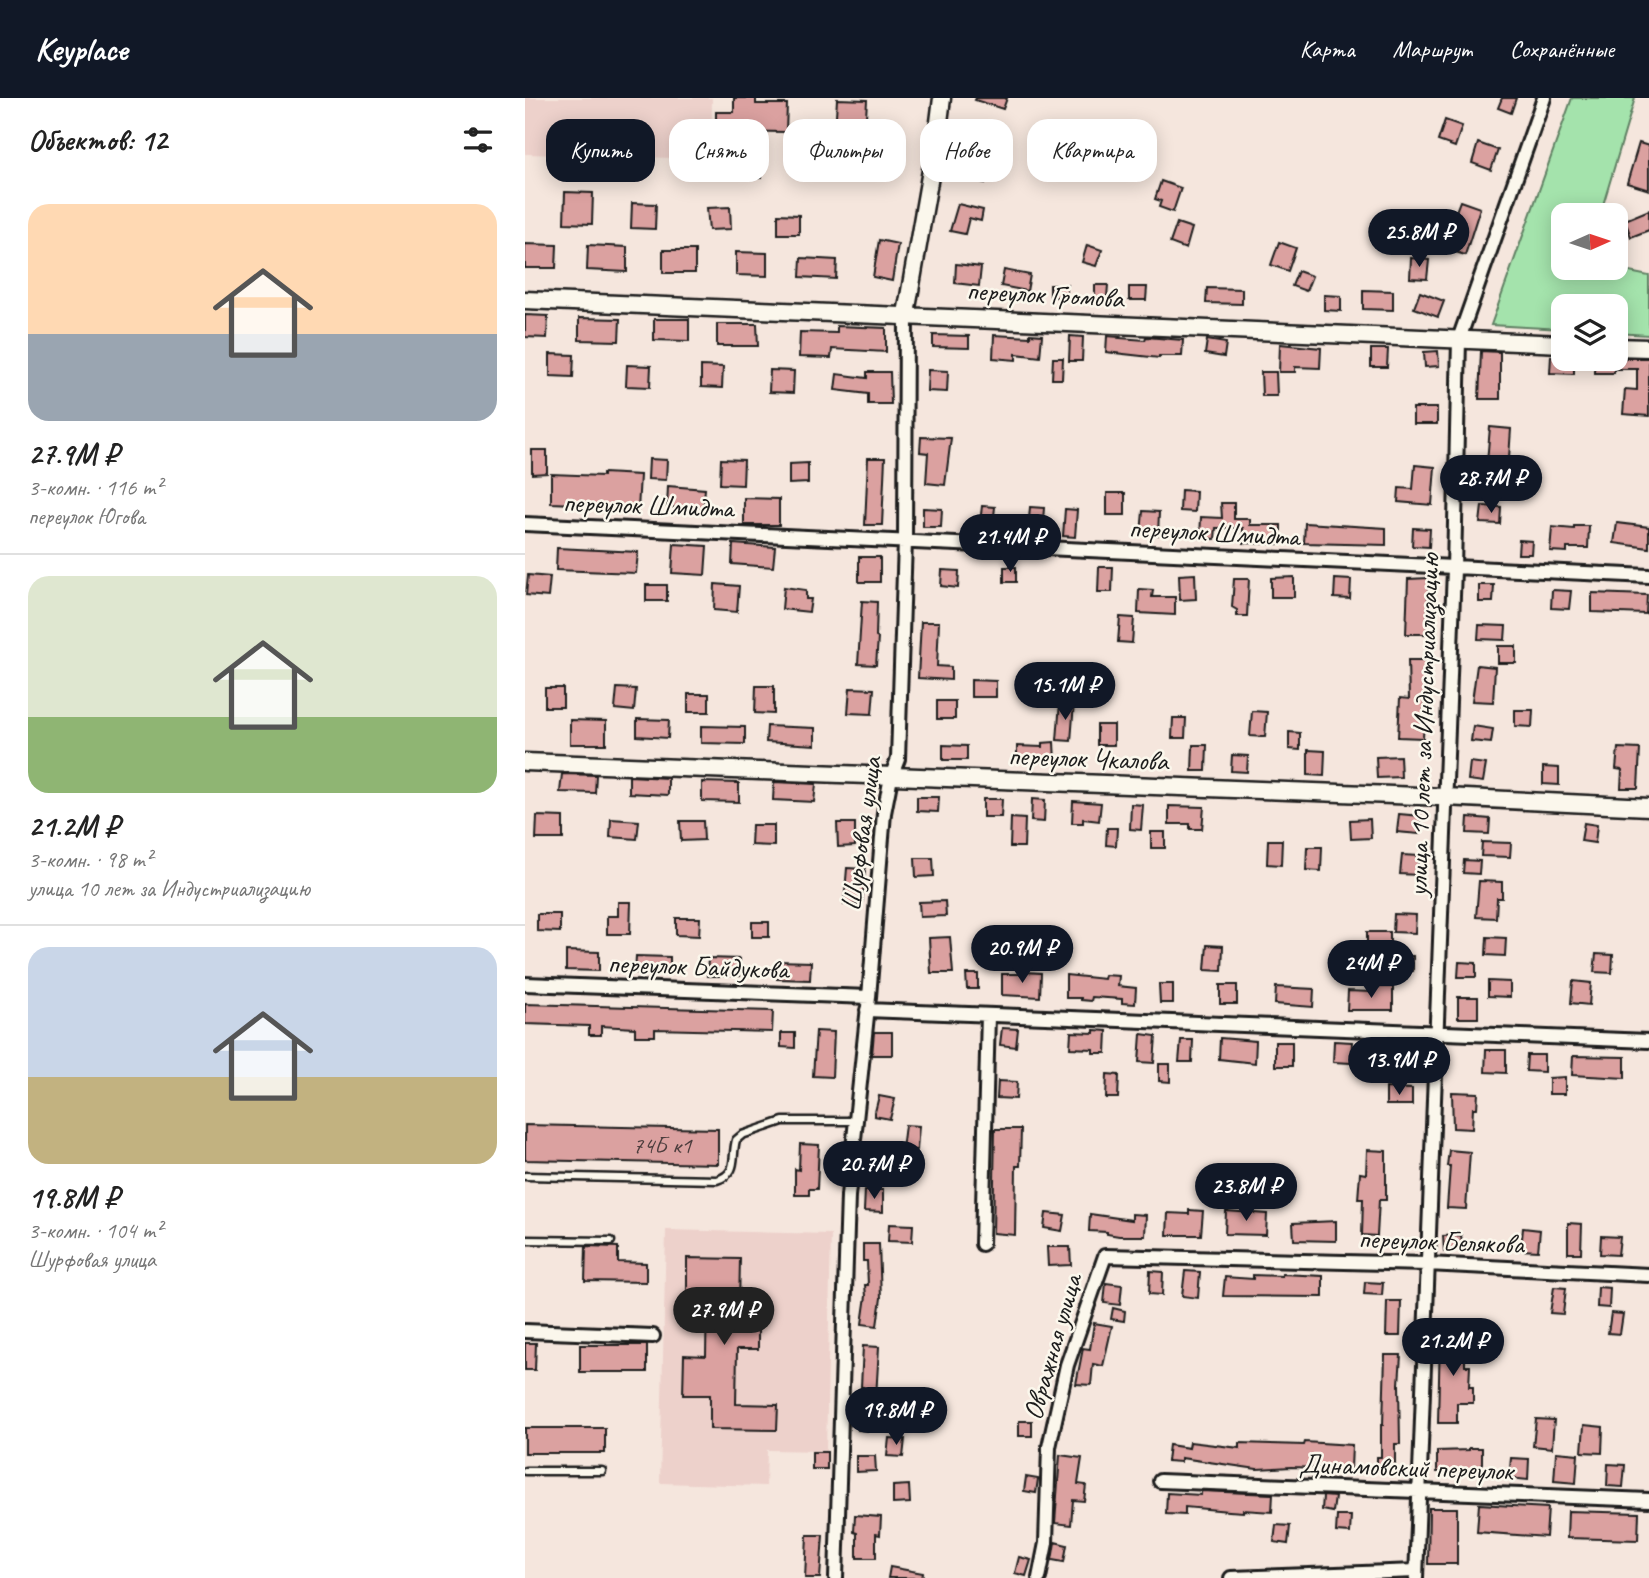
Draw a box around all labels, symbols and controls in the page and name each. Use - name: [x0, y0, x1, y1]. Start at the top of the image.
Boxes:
- text: Keyplace: [35, 28, 128, 70]
- text: Карта: [1300, 34, 1355, 64]
- text: Маршрут: [1393, 34, 1472, 64]
- text: Сохранённые: [1510, 34, 1614, 64]
- chip: Купить: [546, 119, 655, 182]
- chip: Снять: [669, 119, 769, 182]
- chip: Фильтры: [783, 119, 906, 182]
- chip: Новое: [920, 119, 1013, 182]
- chip: Квартира: [1027, 119, 1157, 182]
- text: Объектов: 12: [28, 121, 167, 159]
- icon: filters: [459, 121, 497, 159]
- north arrow: [1551, 203, 1627, 280]
- map controls: [1551, 203, 1628, 371]
- pin: 25.8M ₽: [1354, 209, 1484, 269]
- text: 25.8M ₽: [1384, 217, 1454, 246]
- icon: home: [200, 250, 326, 376]
- street label: переулок Громова: [966, 272, 1126, 316]
- button: layers: [1551, 294, 1628, 371]
- text: 27.9M ₽: [28, 435, 119, 473]
- pin: 28.7M ₽: [1426, 456, 1556, 515]
- text: 28.7M ₽: [1456, 463, 1526, 492]
- text: 3-комн. · 116 m²: [28, 473, 162, 502]
- street label: переулок Шмидта: [562, 485, 736, 526]
- text: переулок Югова: [28, 502, 145, 531]
- street label: переулок Шмидта: [1128, 510, 1303, 554]
- pin: 21.4M ₽: [945, 514, 1075, 574]
- text: 21.4M ₽: [975, 522, 1045, 551]
- street label: улица 10 лет за Индустриализацию: [1399, 551, 1448, 899]
- icon: home: [200, 622, 326, 748]
- pin: 15.1M ₽: [1000, 662, 1130, 722]
- text: 15.1M ₽: [1030, 670, 1100, 699]
- street label: переулок Чкалова: [1007, 738, 1170, 778]
- street label: Шурфовая улица: [833, 753, 889, 913]
- text: 21.2M ₽: [28, 807, 119, 845]
- text: 3-комн. · 98 m²: [28, 845, 152, 874]
- text: улица 10 лет за Индустриализацию: [28, 874, 310, 903]
- pin: 20.9M ₽: [957, 926, 1087, 985]
- text: 20.9M ₽: [987, 933, 1057, 962]
- pin: 24M ₽: [1322, 940, 1420, 1000]
- street label: переулок Байдукова: [607, 945, 791, 987]
- text: 24M ₽: [1344, 948, 1398, 977]
- icon: home: [200, 993, 326, 1119]
- pin: 13.9M ₽: [1334, 1038, 1464, 1097]
- text: 13.9M ₽: [1364, 1045, 1434, 1074]
- house number: 74Б к1: [632, 1130, 693, 1160]
- pin: 20.7M ₽: [809, 1142, 939, 1201]
- text: 20.7M ₽: [839, 1149, 909, 1178]
- pin: 23.8M ₽: [1181, 1164, 1311, 1223]
- text: 23.8M ₽: [1211, 1171, 1281, 1200]
- text: 19.8M ₽: [28, 1178, 119, 1216]
- text: 3-комн. · 104 m²: [28, 1216, 162, 1245]
- street label: переулок Белякова: [1358, 1221, 1526, 1261]
- text: Шурфовая улица: [28, 1245, 156, 1274]
- street label: Овражная улица: [1015, 1268, 1090, 1424]
- pin: 27.9M ₽: [659, 1288, 789, 1347]
- text: 27.9M ₽: [689, 1295, 759, 1324]
- pin: 21.2M ₽: [1388, 1318, 1518, 1378]
- text: 21.2M ₽: [1418, 1326, 1488, 1355]
- pin: 19.8M ₽: [831, 1388, 961, 1447]
- text: 19.8M ₽: [861, 1395, 931, 1424]
- street label: Динамовский переулок: [1298, 1446, 1516, 1488]

